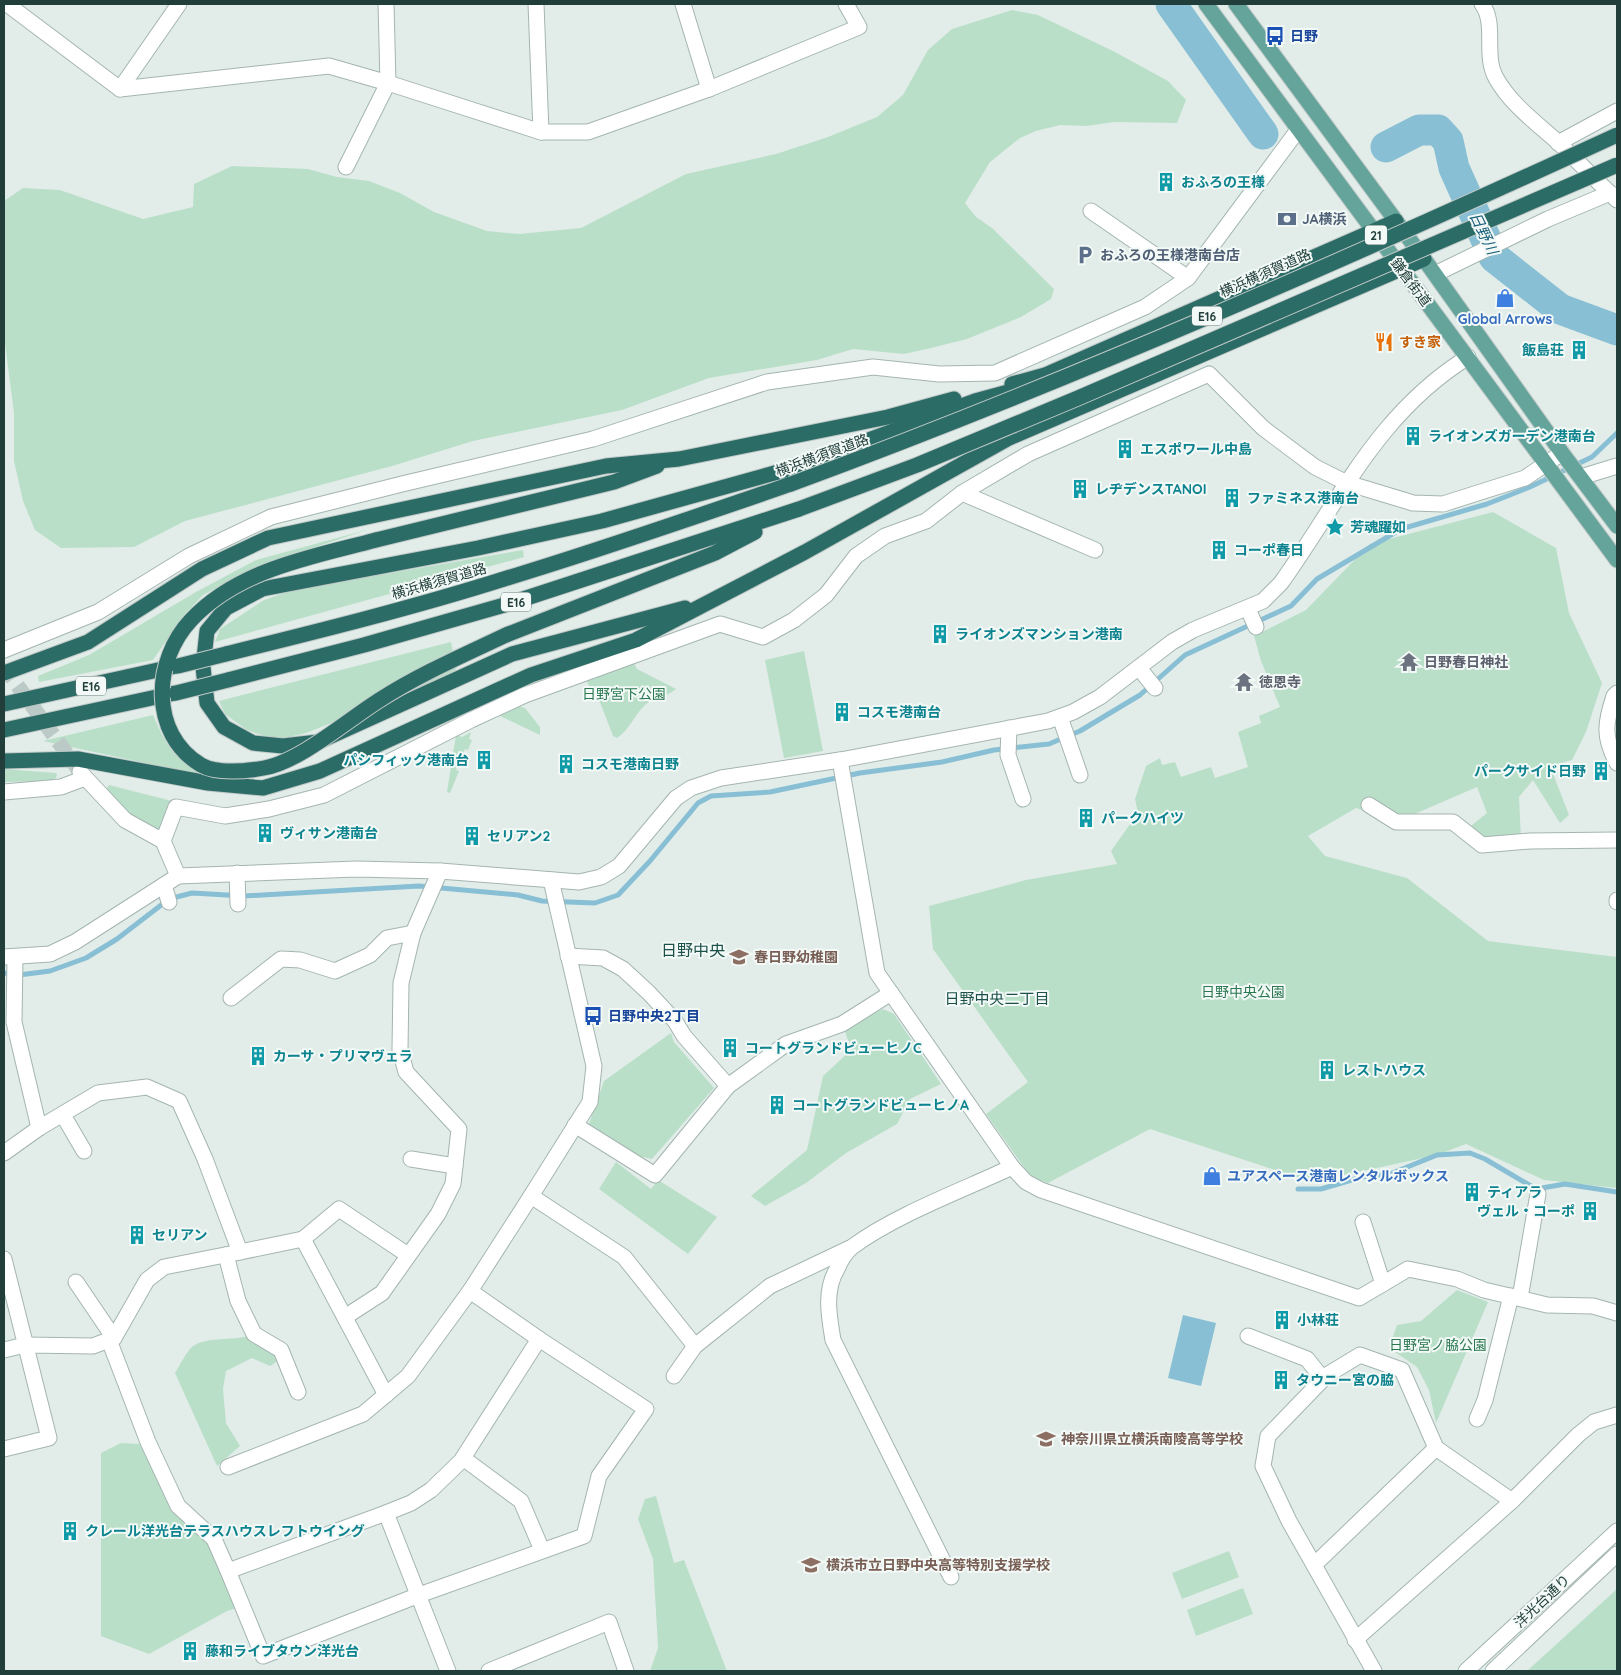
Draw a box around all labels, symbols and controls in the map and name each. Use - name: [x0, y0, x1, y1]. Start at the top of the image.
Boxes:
- bus stop icon: 日野: [1264, 25, 1286, 47]
- place label: 日野: [1290, 27, 1318, 45]
- building icon: おふろの王様: [1155, 171, 1177, 193]
- place label: おふろの王様: [1181, 173, 1265, 191]
- bank icon: JA横浜: [1276, 208, 1298, 230]
- water label: 日野川: [1466, 209, 1503, 259]
- place label: JA横浜: [1302, 210, 1346, 228]
- road number: 21: [1365, 226, 1387, 244]
- parking icon: おふろの王様港南台店: [1074, 244, 1096, 266]
- street label: 横浜横須賀道路: [1217, 245, 1313, 301]
- place label: おふろの王様港南台店: [1100, 246, 1240, 264]
- street label: 鎌倉街道: [1387, 254, 1435, 310]
- shop icon: Global Arrows: [1494, 287, 1516, 309]
- road number: E16: [1192, 306, 1222, 326]
- place label: Global Arrows: [1458, 310, 1552, 328]
- restaurant icon: すき家: [1373, 331, 1395, 353]
- place label: すき家: [1399, 333, 1441, 351]
- building icon: 飯島荘: [1568, 339, 1590, 361]
- place label: 飯島荘: [1522, 341, 1564, 359]
- building icon: ライオンズガーデン港南台: [1402, 425, 1424, 447]
- place label: ライオンズガーデン港南台: [1428, 427, 1596, 445]
- street label: 横浜横須賀道路: [773, 430, 871, 480]
- building icon: エスポワール中島: [1114, 438, 1136, 460]
- place label: エスポワール中島: [1140, 440, 1252, 458]
- building icon: レヂデンスTANOI: [1069, 478, 1091, 500]
- place label: レヂデンスTANOI: [1095, 480, 1207, 498]
- building icon: ファミネス港南台: [1221, 487, 1243, 509]
- place label: ファミネス港南台: [1247, 489, 1359, 507]
- place icon: 芳魂躍如: [1324, 516, 1346, 538]
- place label: 芳魂躍如: [1350, 518, 1406, 536]
- building icon: コーポ春日: [1208, 539, 1230, 561]
- place label: コーポ春日: [1234, 541, 1304, 559]
- street label: 横浜横須賀道路: [389, 559, 489, 603]
- road number: E16: [501, 592, 531, 612]
- building icon: ライオンズマンション港南: [929, 623, 951, 645]
- place label: ライオンズマンション港南: [955, 625, 1123, 643]
- temple icon: 日野春日神社: [1398, 651, 1420, 673]
- place label: 日野春日神社: [1424, 653, 1508, 671]
- temple icon: 徳恩寺: [1233, 671, 1255, 693]
- place label: 徳恩寺: [1259, 673, 1301, 691]
- road number: E16: [76, 676, 106, 696]
- park label: 日野宮下公園: [582, 685, 666, 703]
- building icon: コスモ港南台: [831, 701, 853, 723]
- place label: コスモ港南台: [857, 703, 941, 721]
- building icon: パシフィック港南台: [473, 749, 495, 771]
- place label: パシフィック港南台: [343, 751, 469, 769]
- building icon: コスモ港南日野: [555, 753, 577, 775]
- place label: コスモ港南日野: [581, 755, 679, 773]
- building icon: パークサイド日野: [1590, 760, 1612, 782]
- place label: パークサイド日野: [1474, 762, 1586, 780]
- building icon: パークハイツ: [1075, 807, 1097, 829]
- place label: パークハイツ: [1101, 809, 1184, 827]
- building icon: ヴィサン港南台: [254, 822, 276, 844]
- place label: ヴィサン港南台: [280, 824, 378, 842]
- building icon: セリアン2: [461, 825, 483, 847]
- place label: セリアン2: [487, 827, 550, 845]
- district label: 日野中央: [661, 940, 725, 960]
- school or university icon: 春日野幼稚園: [728, 946, 750, 968]
- place label: 春日野幼稚園: [754, 948, 838, 966]
- park label: 日野中央公園: [1201, 983, 1285, 1001]
- district label: 日野中央二丁目: [944, 989, 1050, 1008]
- bus stop icon: 日野中央2丁目: [582, 1005, 604, 1027]
- place label: 日野中央2丁目: [608, 1007, 700, 1025]
- building icon: コートグランドビューヒノC: [719, 1037, 741, 1059]
- place label: コートグランドビューヒノC: [745, 1039, 922, 1057]
- building icon: カーサ・プリマヴェラ: [247, 1045, 269, 1067]
- place label: カーサ・プリマヴェラ: [273, 1047, 413, 1065]
- building icon: レストハウス: [1316, 1059, 1338, 1081]
- place label: レストハウス: [1342, 1061, 1426, 1079]
- building icon: コートグランドビューヒノA: [766, 1094, 788, 1116]
- place label: コートグランドビューヒノA: [792, 1096, 969, 1114]
- shop icon: ユアスペース港南レンタルボックス: [1201, 1165, 1223, 1187]
- place label: ユアスペース港南レンタルボックス: [1227, 1167, 1449, 1185]
- building icon: ティアラ: [1461, 1181, 1483, 1203]
- place label: ティアラ: [1487, 1183, 1542, 1201]
- building icon: ヴェル・コーポ: [1579, 1200, 1601, 1222]
- place label: ヴェル・コーポ: [1477, 1202, 1575, 1220]
- building icon: セリアン: [126, 1224, 148, 1246]
- place label: セリアン: [152, 1226, 207, 1244]
- building icon: 小林荘: [1271, 1309, 1293, 1331]
- place label: 小林荘: [1297, 1311, 1339, 1329]
- park label: 日野宮ノ脇公園: [1389, 1336, 1487, 1354]
- building icon: タウニー宮の脇: [1270, 1369, 1292, 1391]
- place label: タウニー宮の脇: [1296, 1371, 1394, 1389]
- school or university icon: 神奈川県立横浜南陵高等学校: [1035, 1428, 1057, 1450]
- place label: 神奈川県立横浜南陵高等学校: [1061, 1430, 1243, 1448]
- building icon: クレール洋光台テラスハウスレフトウイング: [59, 1520, 81, 1542]
- place label: クレール洋光台テラスハウスレフトウイング: [85, 1522, 365, 1540]
- school or university icon: 横浜市立日野中央高等特別支援学校: [800, 1554, 822, 1576]
- place label: 横浜市立日野中央高等特別支援学校: [826, 1556, 1050, 1574]
- street label: 洋光台通り: [1510, 1571, 1574, 1631]
- building icon: 藤和ライブタウン洋光台: [179, 1640, 201, 1662]
- place label: 藤和ライブタウン洋光台: [205, 1642, 359, 1660]

